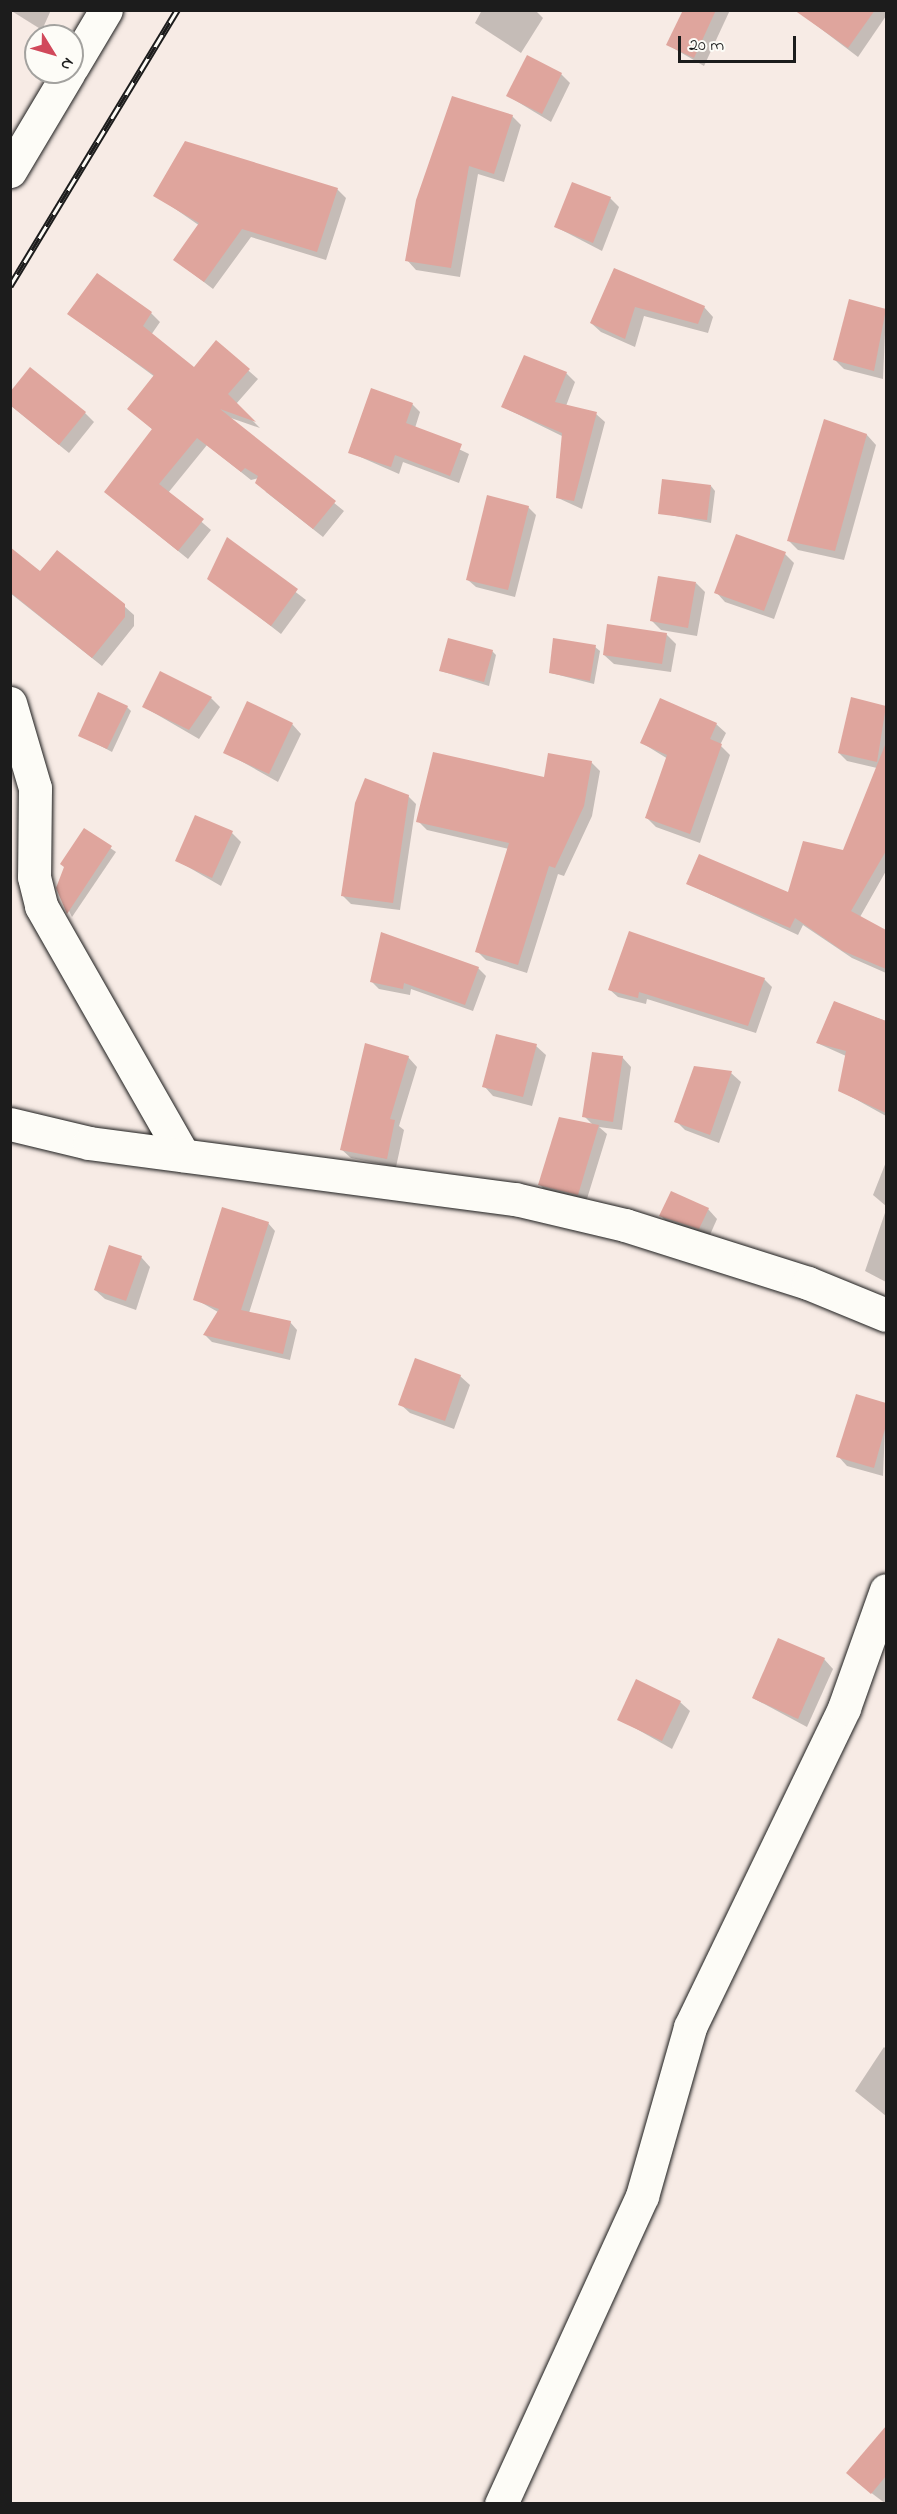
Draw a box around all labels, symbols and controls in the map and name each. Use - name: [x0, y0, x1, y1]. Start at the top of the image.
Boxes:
- north arrow: [24, 24, 84, 84]
- scale bar: [681, 24, 800, 62]
- text: 20 m: [689, 33, 724, 59]
- text: N: [54, 52, 80, 75]

